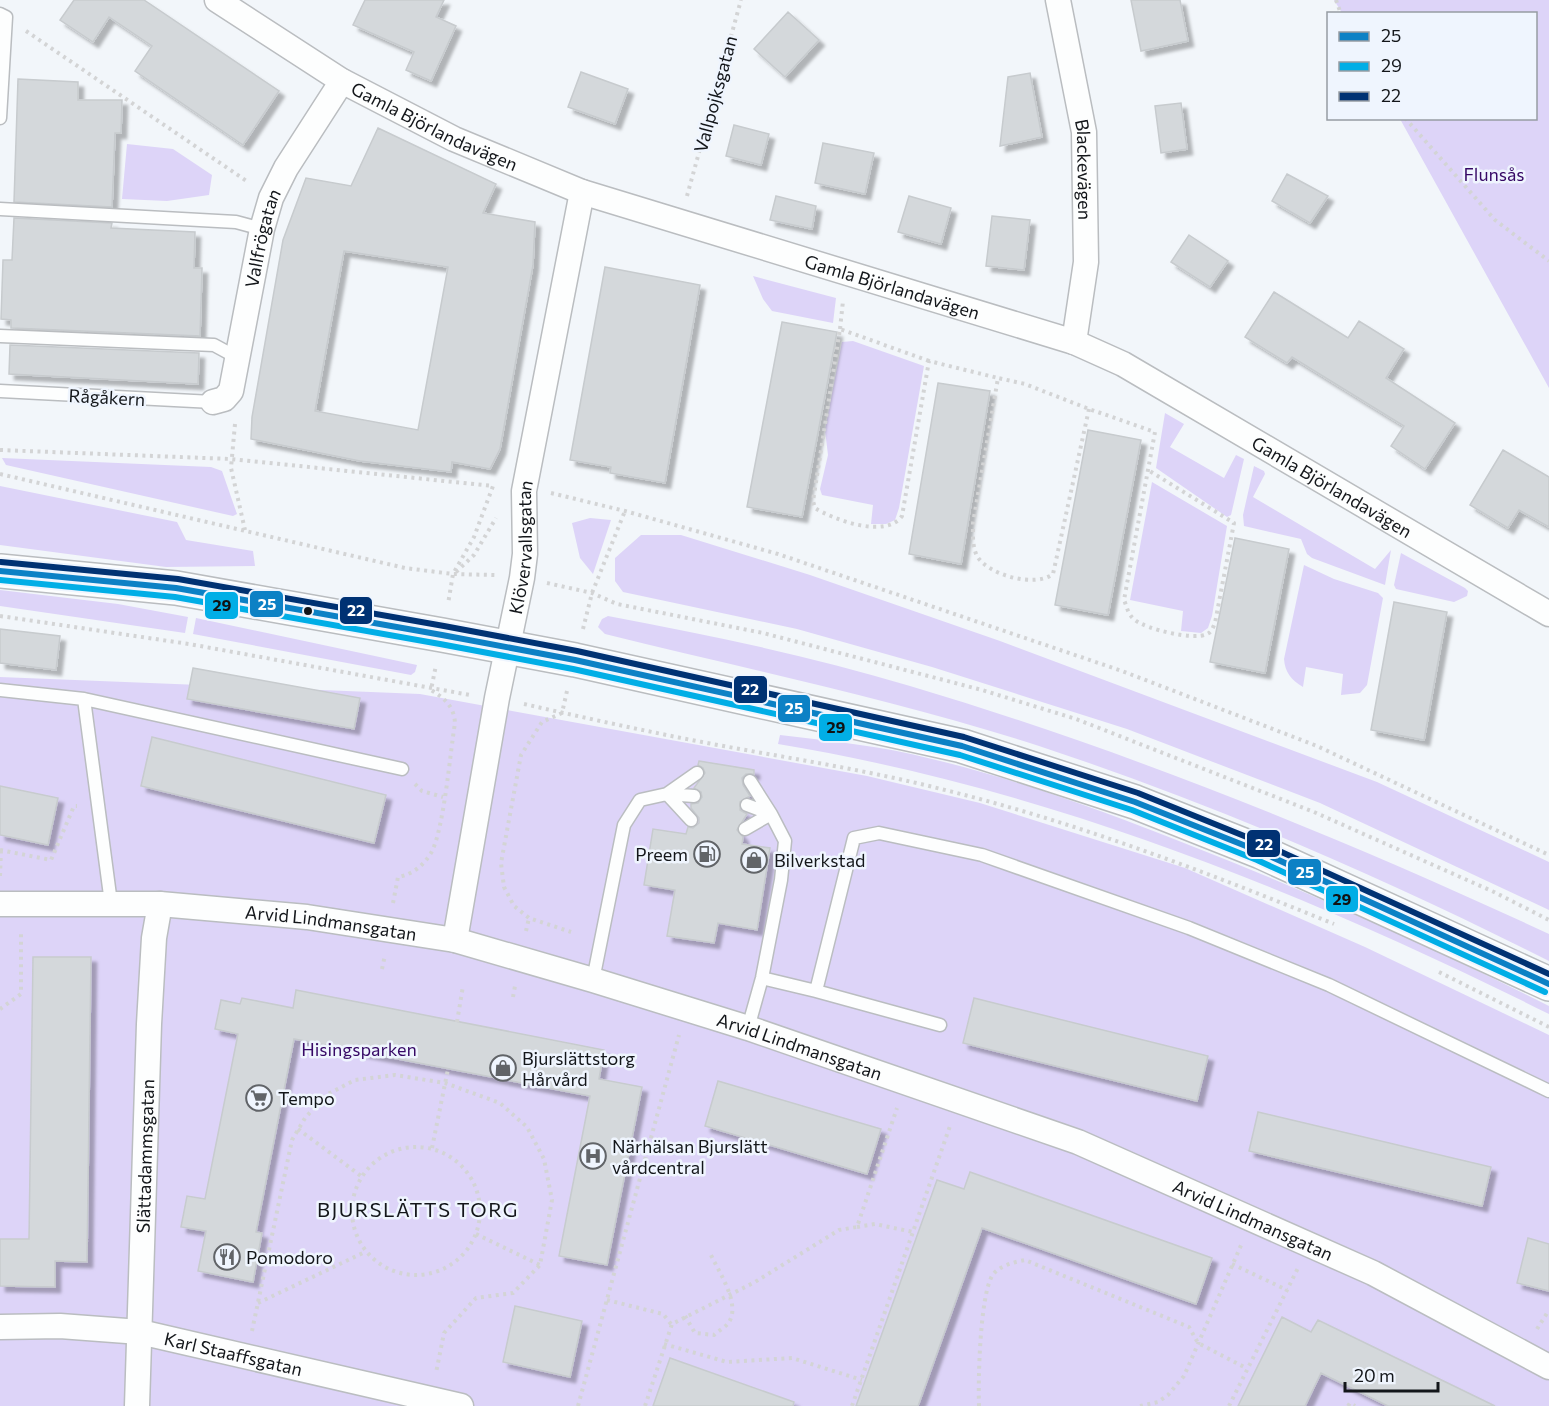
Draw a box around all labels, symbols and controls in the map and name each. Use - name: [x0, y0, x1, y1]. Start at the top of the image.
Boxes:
- legend: [1327, 12, 1537, 120]
- text: 25: [1381, 24, 1401, 46]
- street label: Vallpojksgatan: [689, 33, 741, 155]
- text: 29: [1381, 54, 1402, 76]
- street label: Gamla Björlandavägen: [348, 77, 521, 175]
- text: 22: [1381, 84, 1401, 106]
- street label: Blackevägen: [1071, 117, 1096, 220]
- park label: Flunsås: [1464, 163, 1524, 185]
- street label: Vallfrögatan: [240, 185, 285, 289]
- street label: Gamla Björlandavägen: [802, 250, 982, 324]
- street label: Rågåkern: [68, 384, 146, 410]
- street label: Gamla Björlandavägen: [1248, 431, 1416, 542]
- street label: Klövervallsgatan: [504, 478, 537, 616]
- line badge: 25: [249, 590, 284, 618]
- line badge: 29: [204, 591, 239, 620]
- text: 25: [258, 594, 276, 613]
- text: 29: [213, 595, 232, 614]
- line badge: 22: [339, 596, 373, 625]
- text: 22: [347, 600, 365, 619]
- unlabelled marker: [302, 605, 314, 617]
- line badge: 22: [733, 675, 768, 704]
- text: 22: [741, 679, 759, 698]
- line badge: 25: [777, 694, 811, 723]
- text: 25: [785, 698, 803, 717]
- line badge: 29: [818, 713, 853, 742]
- text: 29: [827, 717, 846, 736]
- line badge: 22: [1246, 829, 1281, 858]
- text: 22: [1255, 834, 1273, 853]
- fuel station icon: Preem: [692, 839, 722, 869]
- place label: Preem: [635, 843, 688, 865]
- shop icon: Bilverkstad: [739, 845, 769, 875]
- place label: Bilverkstad: [774, 849, 866, 871]
- line badge: 25: [1287, 858, 1322, 886]
- text: 25: [1296, 862, 1314, 881]
- line badge: 29: [1325, 885, 1359, 913]
- text: 29: [1333, 889, 1352, 908]
- street label: Arvid Lindmansgatan: [244, 901, 418, 945]
- street label: Arvid Lindmansgatan: [714, 1008, 885, 1084]
- park label: Hisingsparken: [301, 1038, 417, 1060]
- place label: Bjurslättstorg Hårvård: [522, 1047, 635, 1090]
- shop icon: Bjurslättstorg Hårvård: [488, 1053, 518, 1083]
- street label: Slättadammsgatan: [131, 1079, 158, 1234]
- supermarket icon: Tempo: [244, 1083, 274, 1113]
- place label: Tempo: [278, 1087, 335, 1109]
- place label: Närhälsan Bjurslätt vårdcentral: [612, 1135, 768, 1178]
- hospital icon: Närhälsan Bjurslätt vårdcentral: [578, 1141, 608, 1171]
- street label: Arvid Lindmansgatan: [1170, 1175, 1337, 1265]
- district label: BJURSLÄTTS TORG: [317, 1197, 519, 1221]
- restaurant icon: Pomodoro: [212, 1242, 242, 1272]
- place label: Pomodoro: [246, 1246, 333, 1268]
- street label: Karl Staaffsgatan: [162, 1327, 305, 1380]
- scale bar: [1345, 1355, 1438, 1393]
- text: 20 m: [1354, 1364, 1395, 1386]

